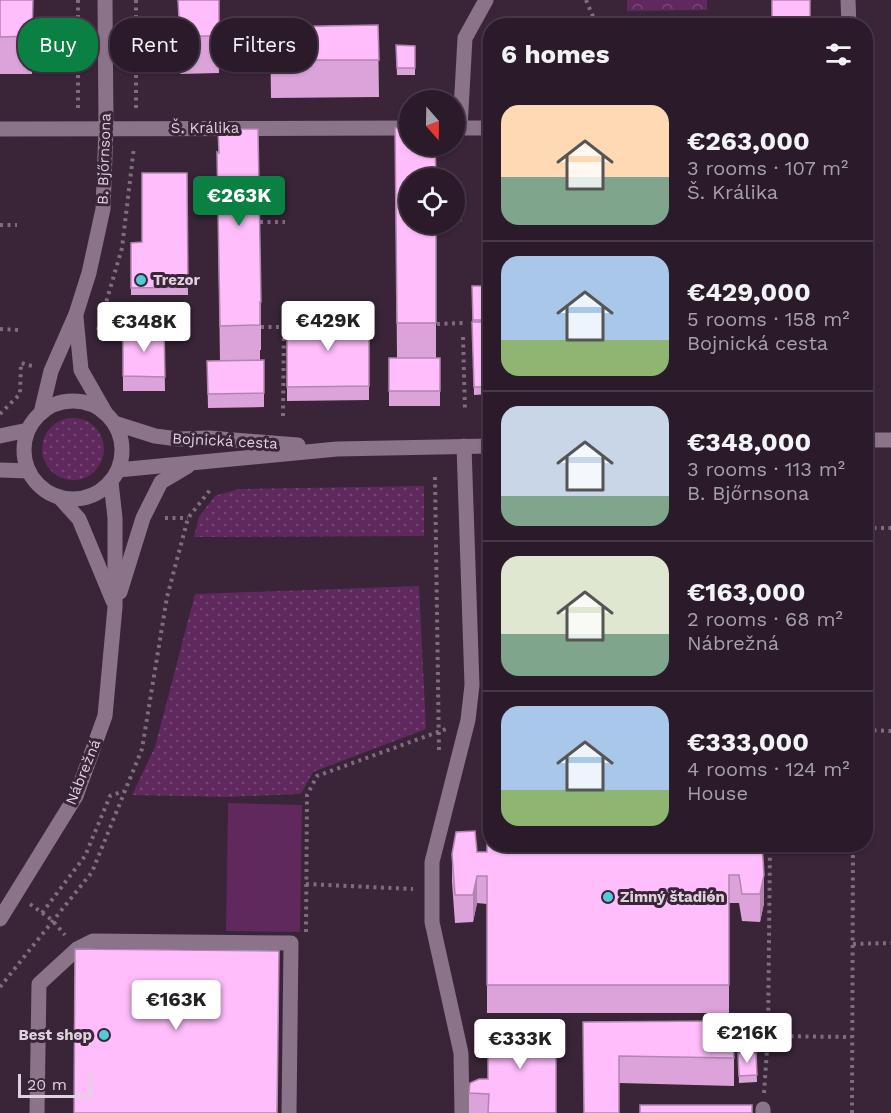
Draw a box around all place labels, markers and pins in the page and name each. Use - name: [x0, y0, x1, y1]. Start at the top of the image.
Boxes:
- pin: €263K: [197, 176, 281, 227]
- place label: Trezor: [153, 271, 201, 289]
- marker: Trezor: [134, 273, 148, 287]
- pin: €429K: [286, 301, 370, 352]
- pin: €348K: [102, 302, 186, 353]
- place label: Zimný štadión: [620, 888, 725, 906]
- marker: Zimný štadión: [601, 890, 615, 904]
- pin: €163K: [134, 980, 218, 1031]
- pin: €216K: [705, 1013, 789, 1064]
- pin: €333K: [478, 1019, 562, 1070]
- place label: Best shop: [19, 1026, 92, 1044]
- marker: Best shop: [97, 1028, 111, 1042]

